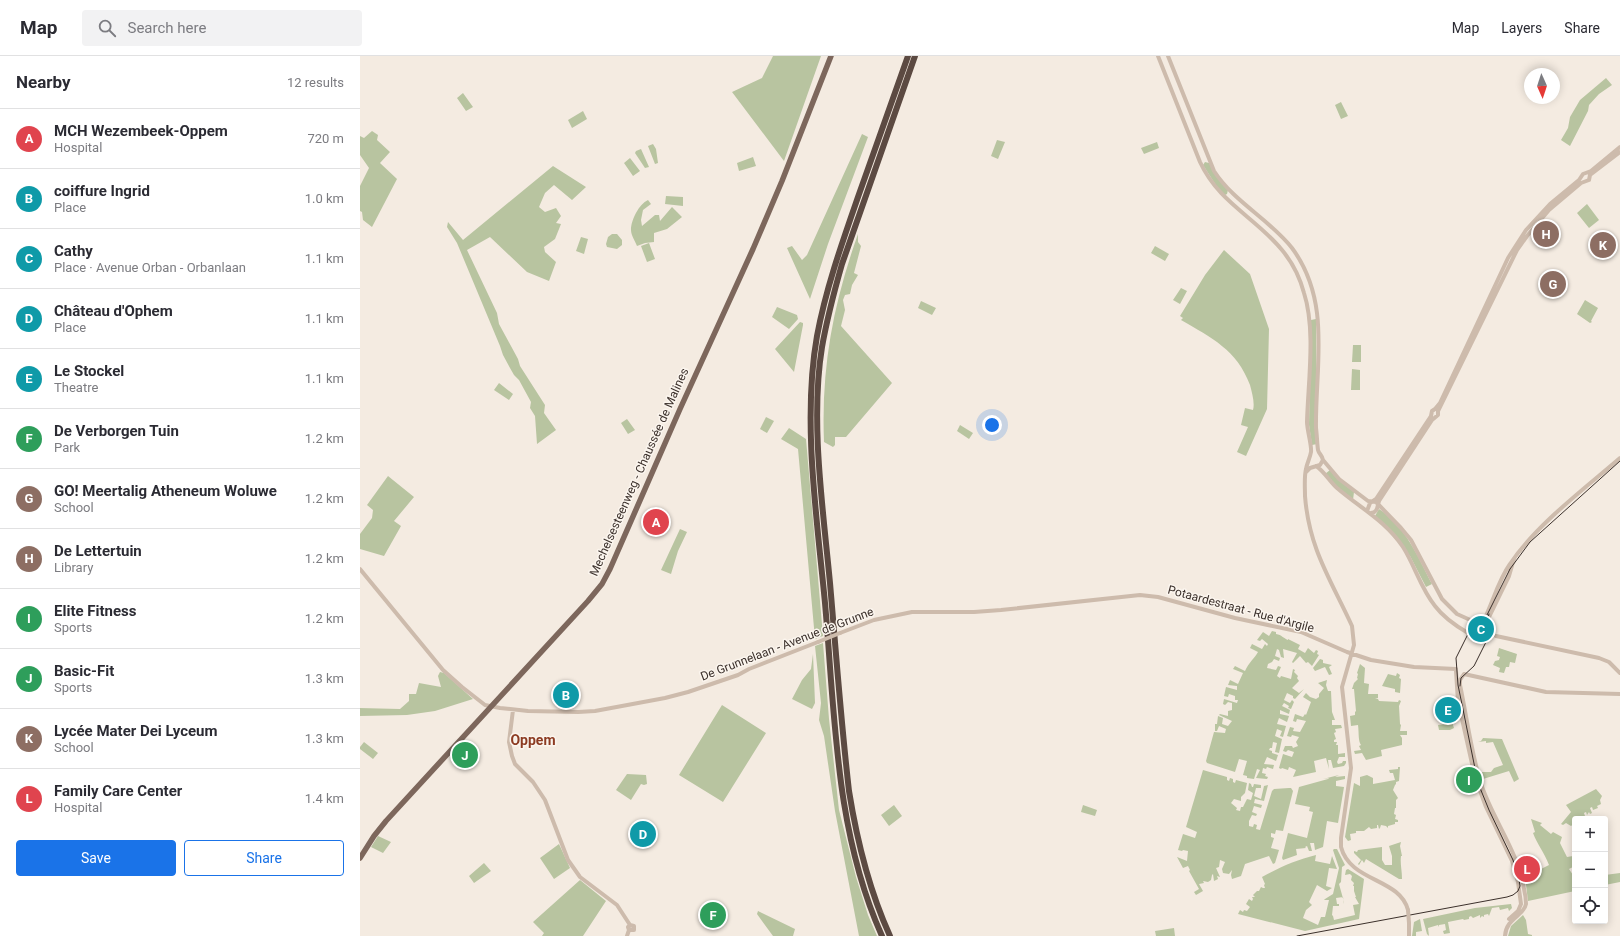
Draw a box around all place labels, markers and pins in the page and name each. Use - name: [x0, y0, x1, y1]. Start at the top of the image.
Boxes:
- pin: H: [1533, 219, 1559, 249]
- pin: K: [1590, 230, 1616, 260]
- pin: G: [1540, 269, 1566, 299]
- pin: A: [643, 507, 669, 537]
- pin: C: [1468, 614, 1494, 644]
- pin: B: [553, 680, 579, 710]
- pin: E: [1435, 695, 1461, 725]
- pin: J: [452, 740, 478, 770]
- pin: I: [1456, 765, 1482, 795]
- pin: D: [630, 819, 656, 849]
- pin: L: [1514, 854, 1540, 884]
- pin: F: [700, 900, 726, 930]

